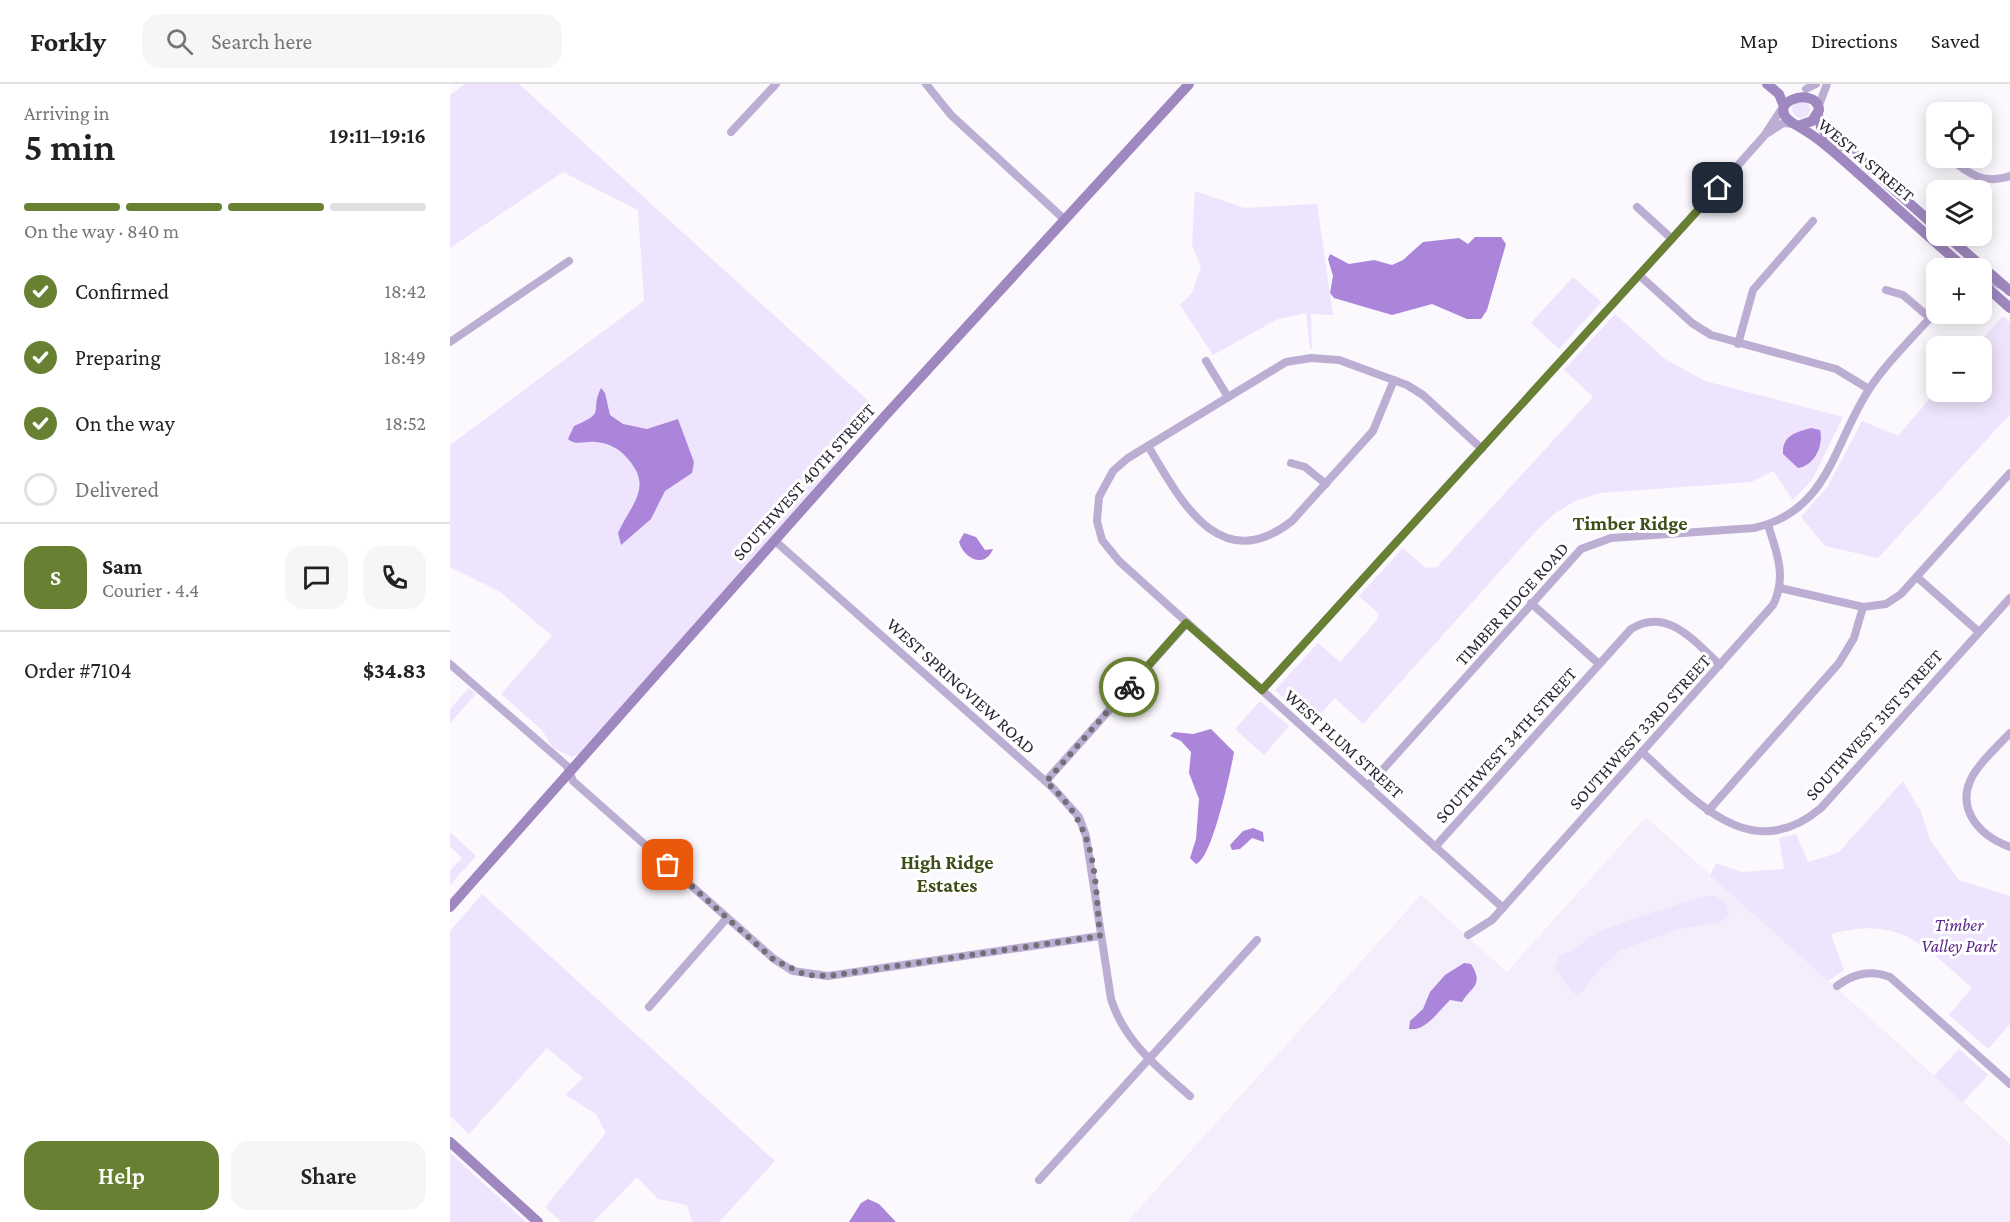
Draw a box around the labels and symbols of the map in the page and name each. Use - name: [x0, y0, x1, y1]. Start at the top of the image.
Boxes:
- street label: WEST A STREET: [1814, 114, 1918, 206]
- pin: [1692, 162, 1743, 213]
- street label: SOUTHWEST 40TH STREET: [729, 400, 880, 564]
- district label: Timber Ridge: [1573, 512, 1687, 534]
- street label: TIMBER RIDGE ROAD: [1451, 538, 1573, 670]
- street label: WEST SPRINGVIEW ROAD: [883, 614, 1039, 758]
- street label: SOUTHWEST 31ST STREET: [1801, 646, 1947, 804]
- street label: SOUTHWEST 33RD STREET: [1565, 650, 1715, 813]
- courier: [1099, 657, 1159, 717]
- street label: SOUTHWEST 34TH STREET: [1431, 663, 1581, 827]
- street label: WEST PLUM STREET: [1280, 685, 1408, 803]
- pin: [642, 839, 693, 890]
- district label: High Ridge Estates: [900, 851, 994, 896]
- park label: Timber Valley Park: [1921, 915, 1998, 956]

